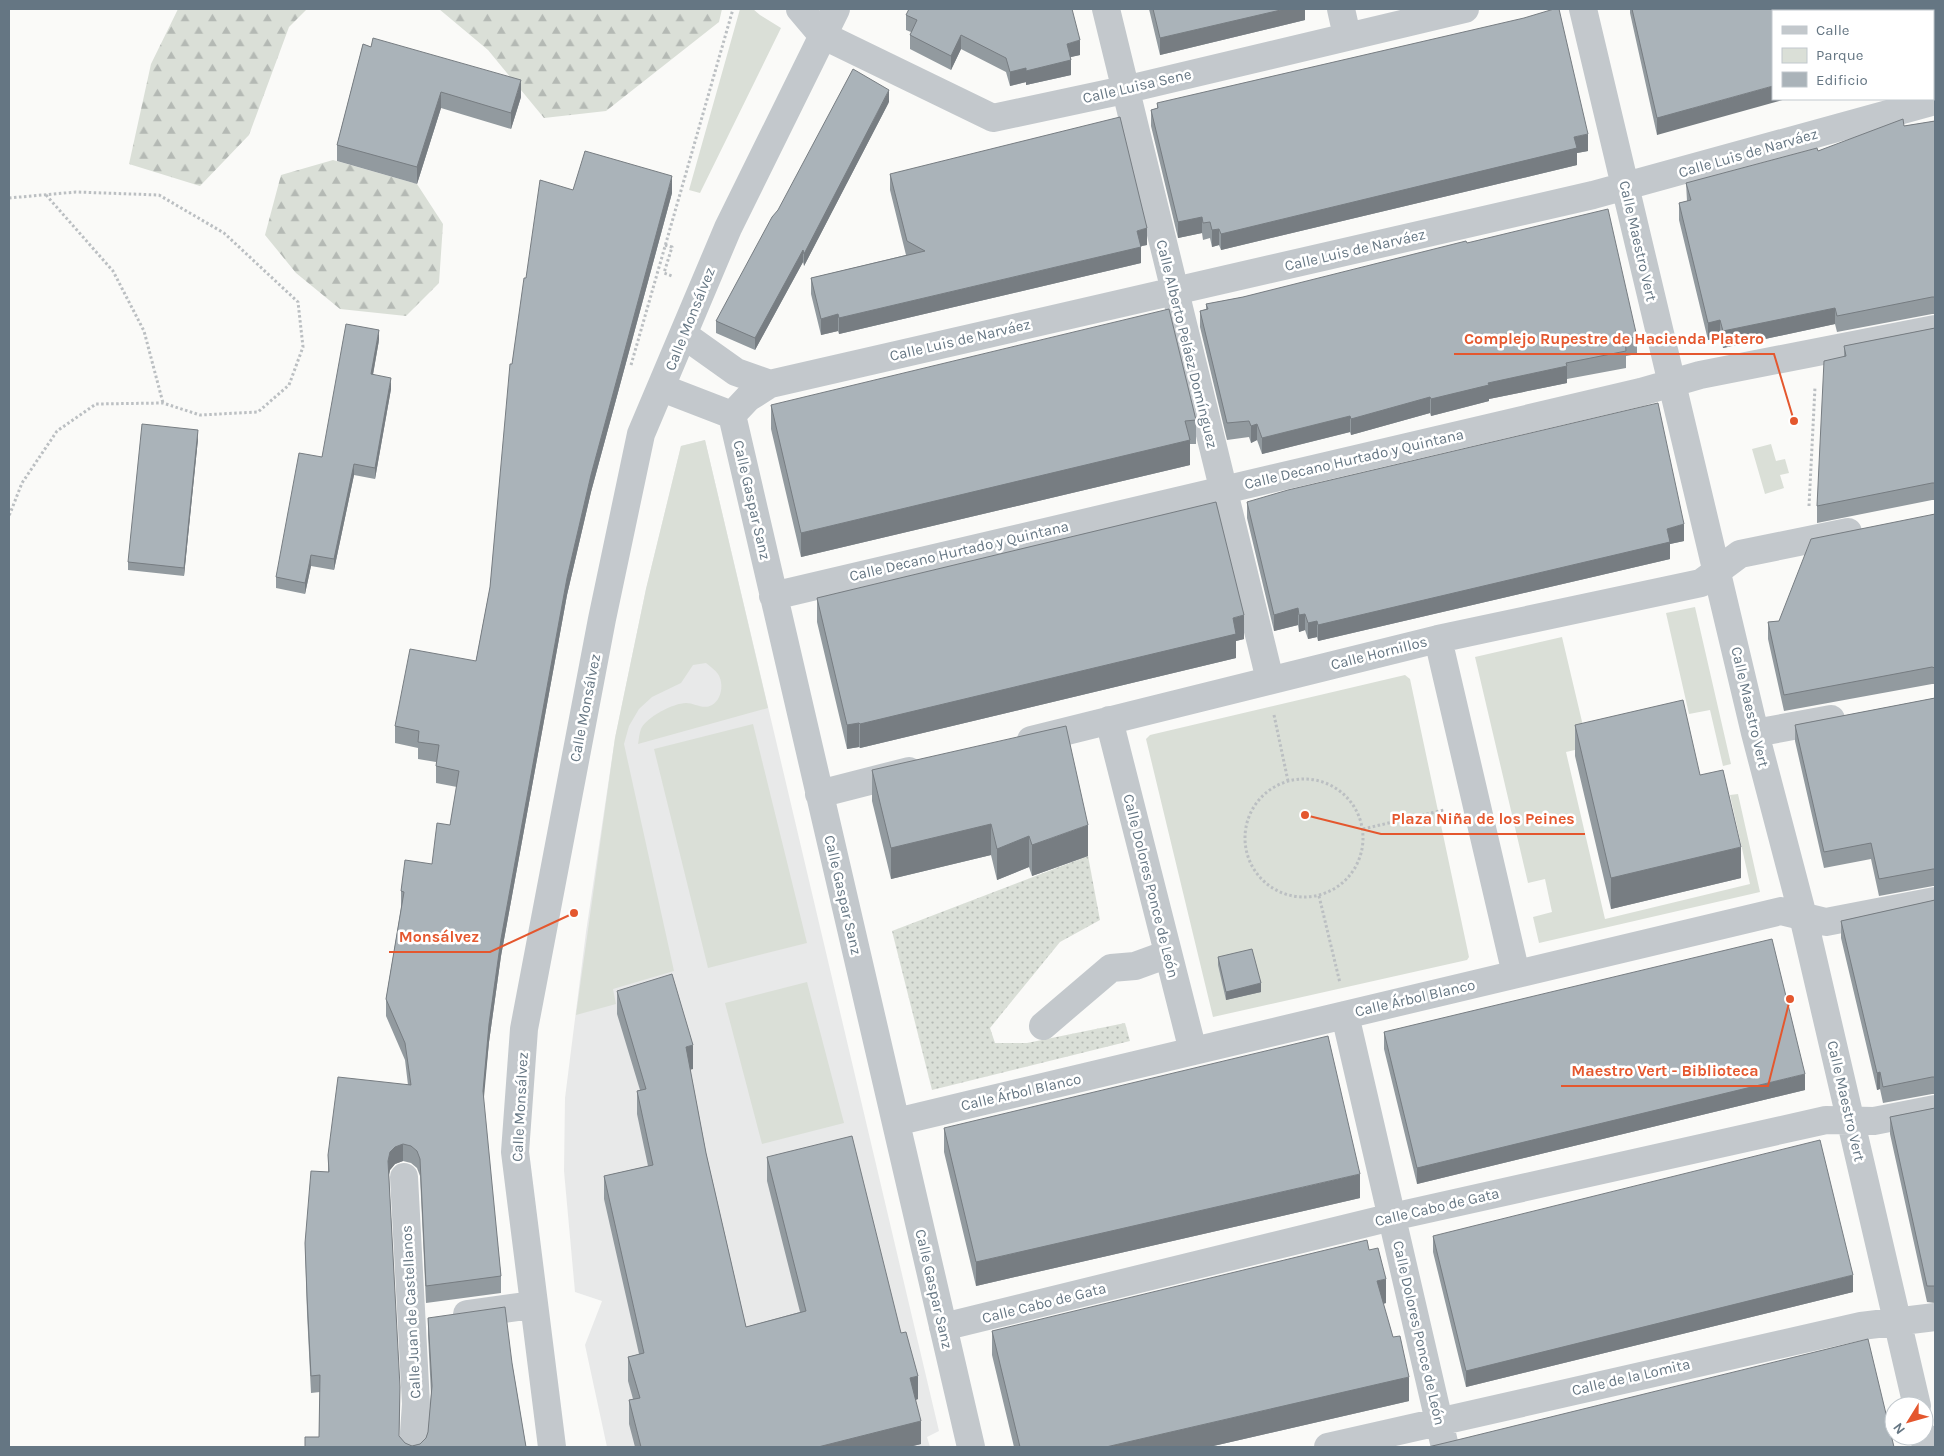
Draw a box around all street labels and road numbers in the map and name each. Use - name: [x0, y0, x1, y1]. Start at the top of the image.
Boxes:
- street label: Calle Luisa Sene: [1081, 65, 1193, 107]
- street label: Calle Luis de Narváez: [1676, 125, 1820, 181]
- street label: Calle Maestro Vert: [1615, 179, 1661, 303]
- street label: Calle Luis de Narváez: [1283, 225, 1427, 275]
- street label: Calle Alberto Peláez Domínguez: [1152, 238, 1222, 450]
- street label: Calle Monsálvez: [661, 265, 719, 373]
- street label: Calle Luis de Narváez: [888, 315, 1032, 365]
- street label: Calle Decano Hurtado y Quintana: [1242, 425, 1466, 493]
- street label: Calle Gaspar Sanz: [729, 438, 775, 562]
- street label: Calle Decano Hurtado y Quintana: [847, 517, 1071, 585]
- street label: Calle Hornillos: [1329, 632, 1429, 674]
- street label: Calle Maestro Vert: [1727, 645, 1773, 769]
- street label: Calle Monsálvez: [566, 652, 604, 764]
- street label: Calle Dolores Ponce de León: [1119, 792, 1183, 980]
- street label: Calle Gaspar Sanz: [820, 833, 866, 957]
- street label: Calle Árbol Blanco: [1353, 975, 1477, 1021]
- street label: Calle Maestro Vert: [1823, 1039, 1869, 1163]
- street label: Calle Monsálvez: [508, 1052, 532, 1162]
- street label: Calle Árbol Blanco: [959, 1069, 1083, 1115]
- street label: Calle Cabo de Gata: [1373, 1184, 1501, 1230]
- street label: Calle Juan de Castellanos: [397, 1225, 425, 1399]
- street label: Calle Gaspar Sanz: [911, 1227, 957, 1351]
- street label: Calle Dolores Ponce de León: [1389, 1239, 1449, 1427]
- street label: Calle Cabo de Gata: [980, 1279, 1108, 1327]
- street label: Calle de la Lomita: [1570, 1355, 1692, 1399]

